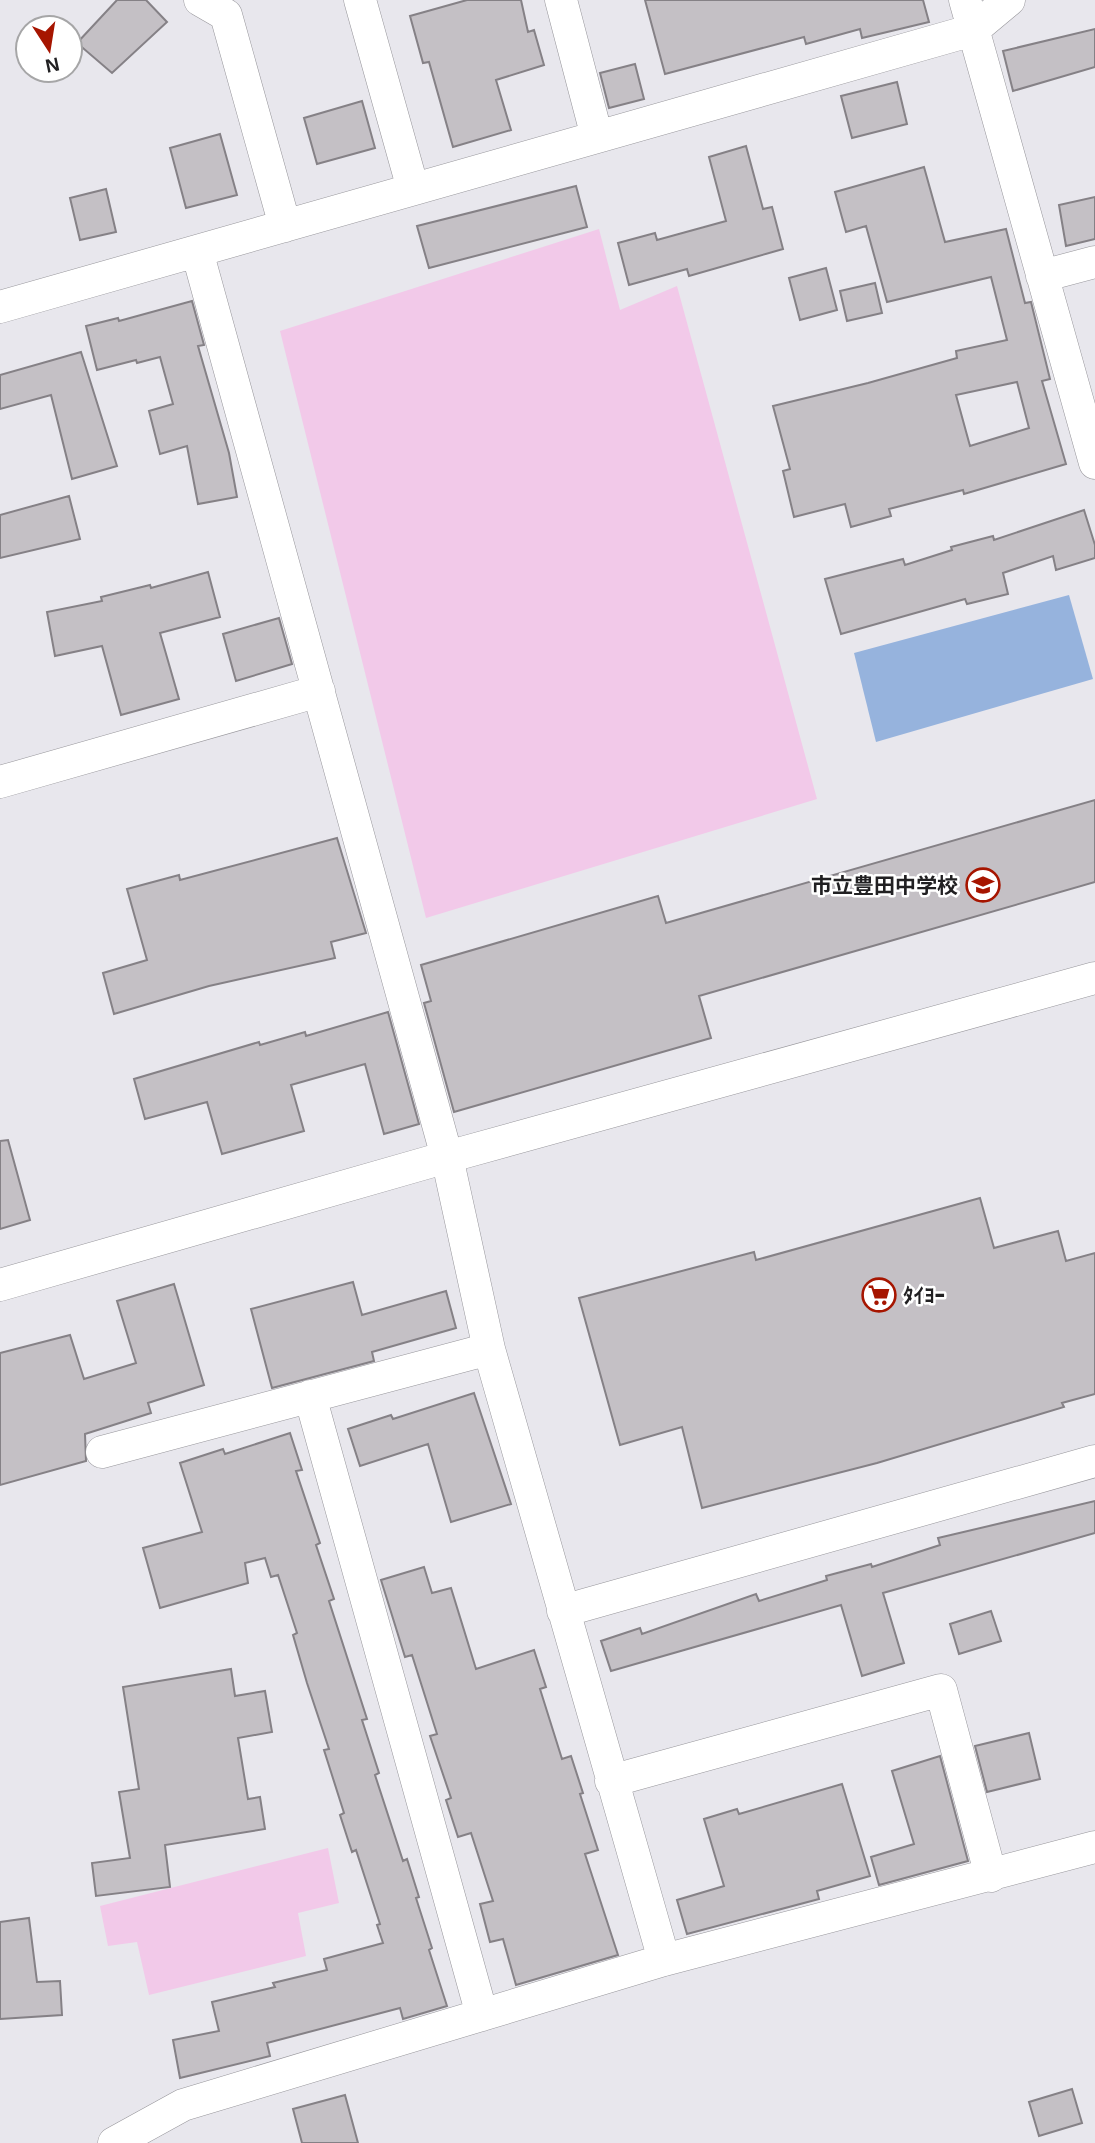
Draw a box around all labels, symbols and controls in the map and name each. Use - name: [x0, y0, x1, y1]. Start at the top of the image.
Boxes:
- north arrow: [14, 14, 84, 84]
- text: N: [44, 53, 61, 77]
- school or university icon: 市立豊田中学校: [964, 866, 1002, 904]
- place label: 市立豊田中学校: [811, 874, 958, 897]
- supermarket icon: ﾀｲﾖｰ: [860, 1276, 898, 1314]
- place label: ﾀｲﾖｰ: [903, 1284, 945, 1307]

